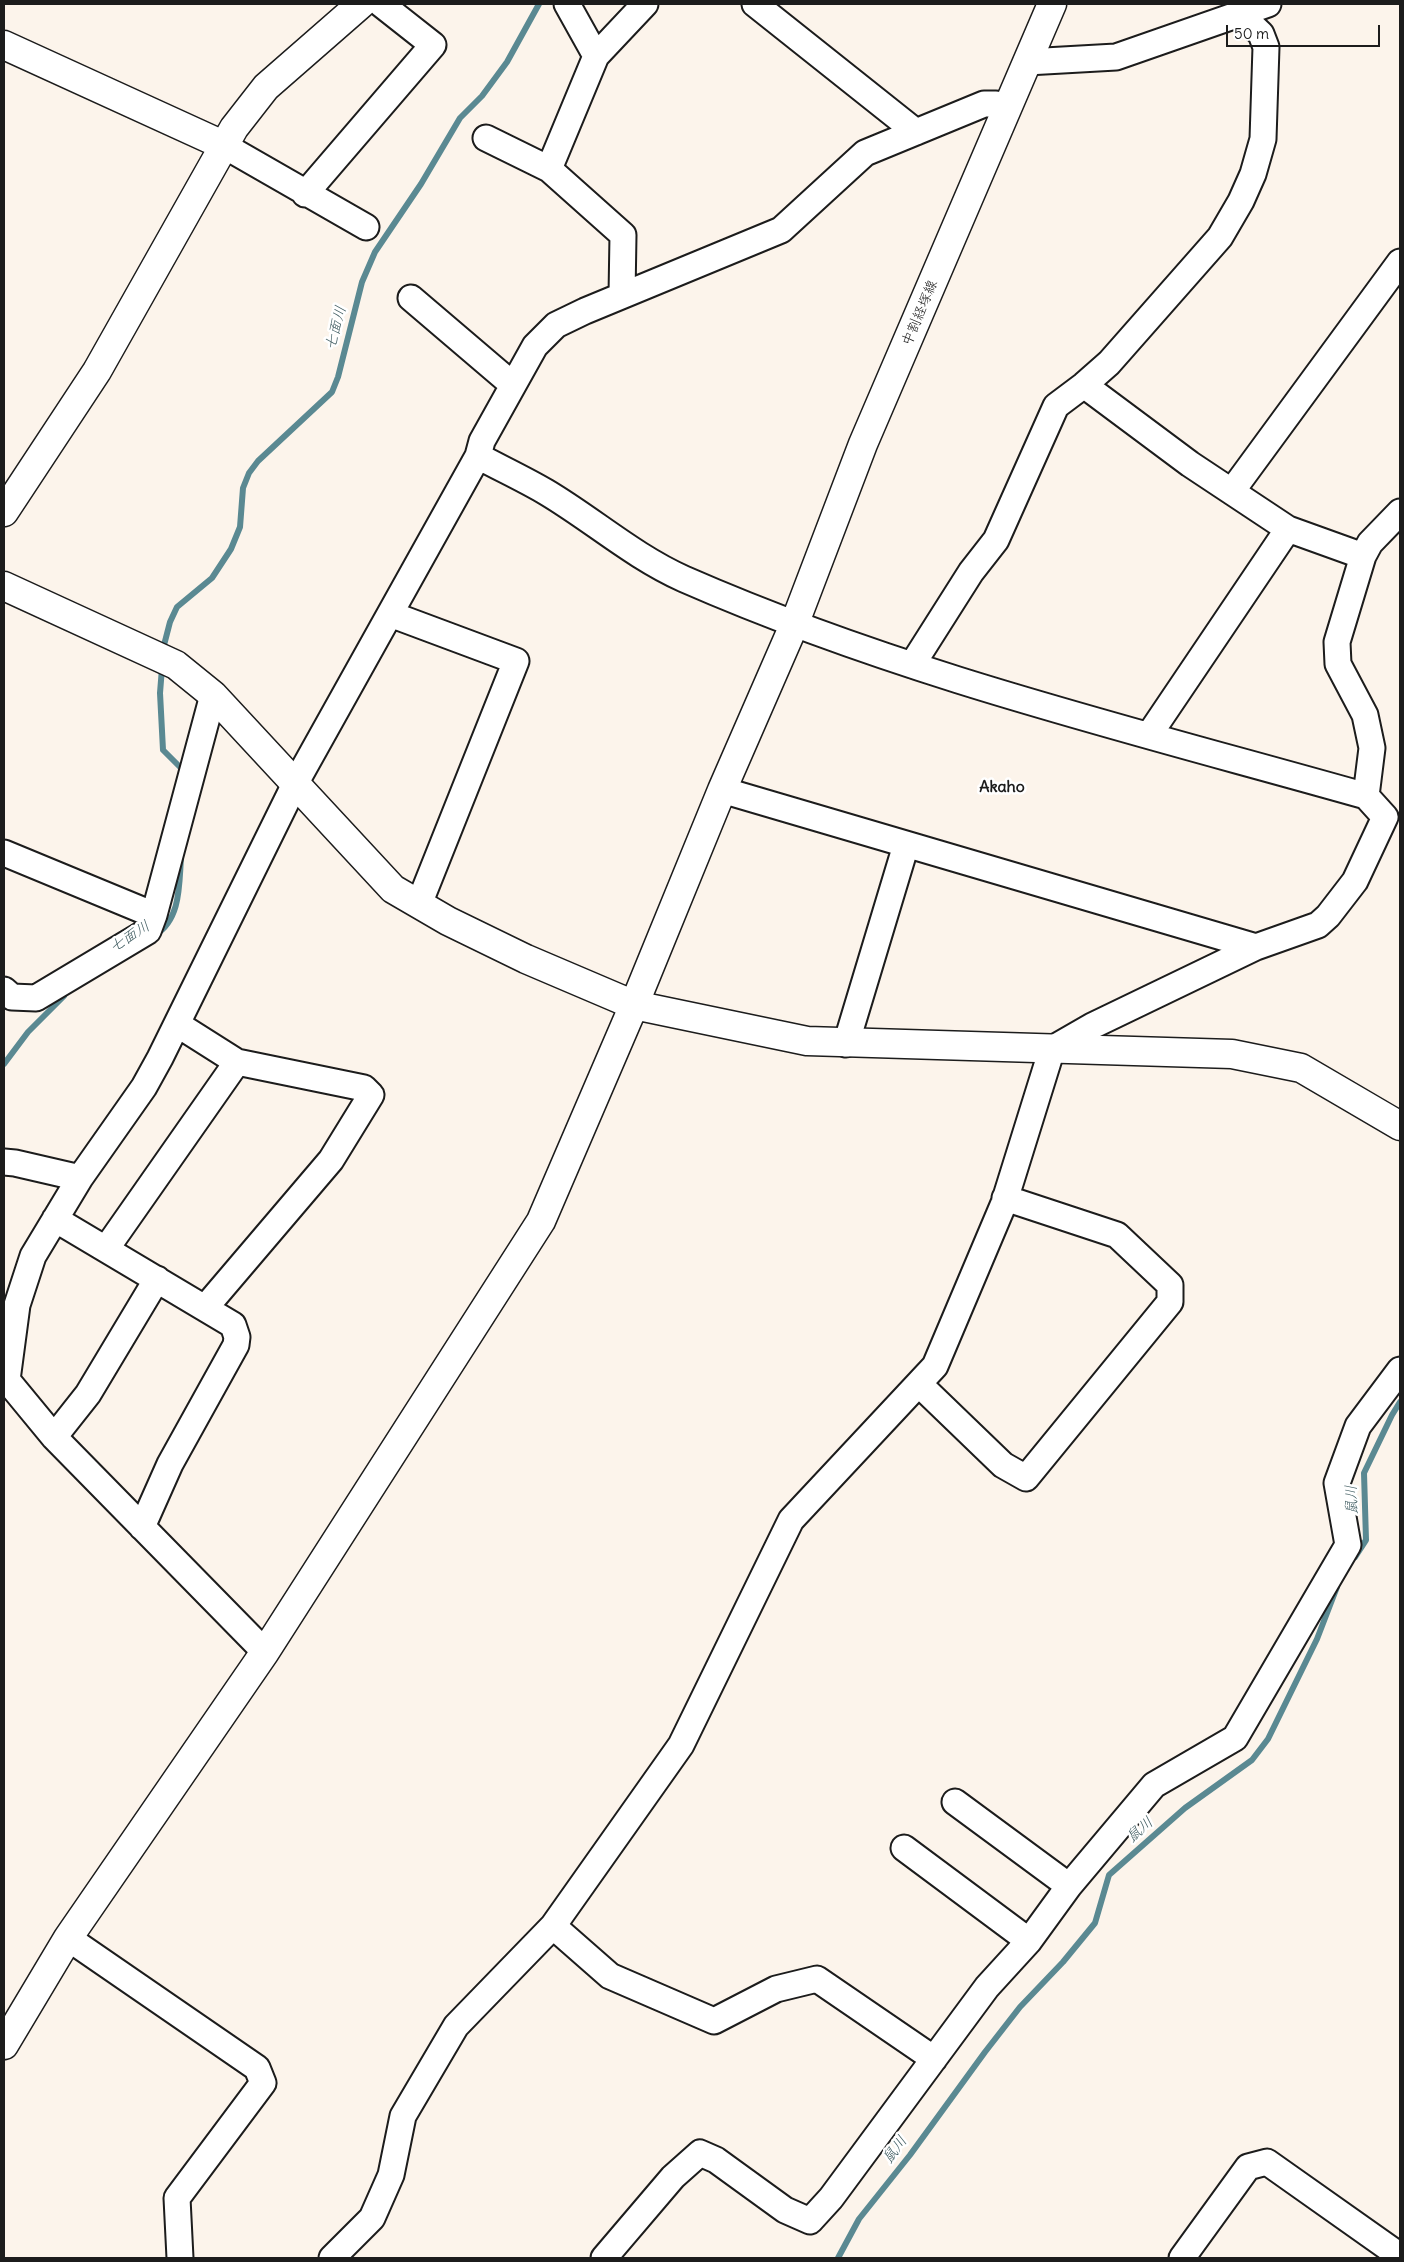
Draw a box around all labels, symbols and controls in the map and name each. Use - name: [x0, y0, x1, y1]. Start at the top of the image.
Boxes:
- scale bar: [1229, 15, 1383, 47]
- text: 50 m: [1234, 24, 1269, 43]
- street label: 中割経塚線: [899, 278, 941, 348]
- water label: 七面川: [321, 304, 351, 352]
- district label: Akaho: [979, 777, 1025, 797]
- water label: 七面川: [106, 917, 154, 957]
- water label: 鼠川: [1342, 1485, 1362, 1515]
- water label: 鼠川: [1123, 1813, 1157, 1847]
- water label: 鼠川: [879, 2133, 911, 2167]

